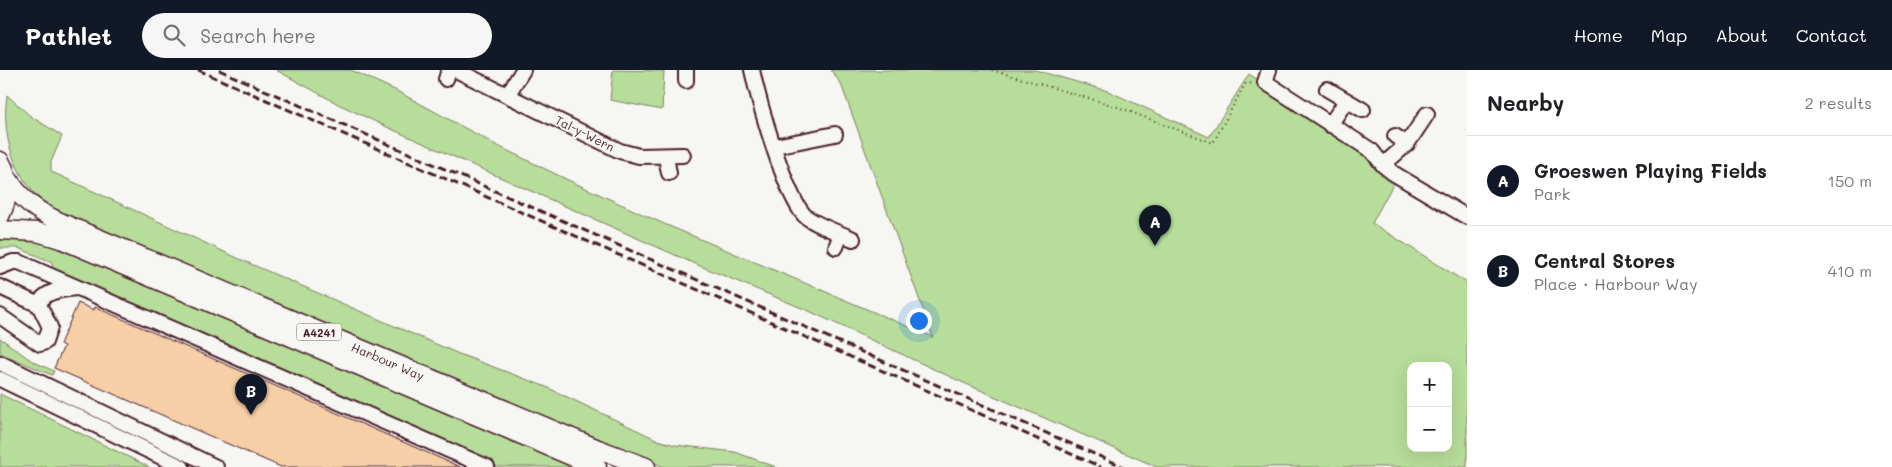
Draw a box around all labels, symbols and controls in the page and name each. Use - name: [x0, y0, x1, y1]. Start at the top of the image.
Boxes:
- search box: [142, 13, 492, 58]
- text: Pathlet: [25, 20, 112, 51]
- icon: search: [160, 21, 188, 49]
- text: Search here: [200, 23, 316, 48]
- text: Home: [1574, 23, 1623, 47]
- text: Map: [1651, 23, 1687, 47]
- text: About: [1715, 23, 1768, 47]
- text: Contact: [1796, 23, 1867, 47]
- text: Nearby: [1487, 89, 1564, 116]
- text: 2 results: [1805, 92, 1872, 113]
- street label: Tal-y-Wern: [553, 111, 617, 155]
- text: Groeswen Playing Fields: [1534, 158, 1767, 183]
- text: A: [1497, 170, 1509, 191]
- text: 150 m: [1828, 170, 1872, 191]
- text: Park: [1534, 183, 1570, 204]
- pin: A: [1139, 205, 1171, 246]
- text: Central Stores: [1534, 248, 1675, 273]
- text: B: [1498, 260, 1508, 281]
- text: 410 m: [1828, 260, 1872, 281]
- text: Place · Harbour Way: [1534, 273, 1698, 294]
- your location: [906, 308, 932, 334]
- road number: A4241: [296, 323, 342, 340]
- street label: Harbour Way: [349, 338, 427, 384]
- map controls: [1407, 362, 1452, 452]
- button: +: [1407, 362, 1452, 407]
- pin: B: [235, 374, 267, 415]
- button: −: [1407, 407, 1452, 452]

